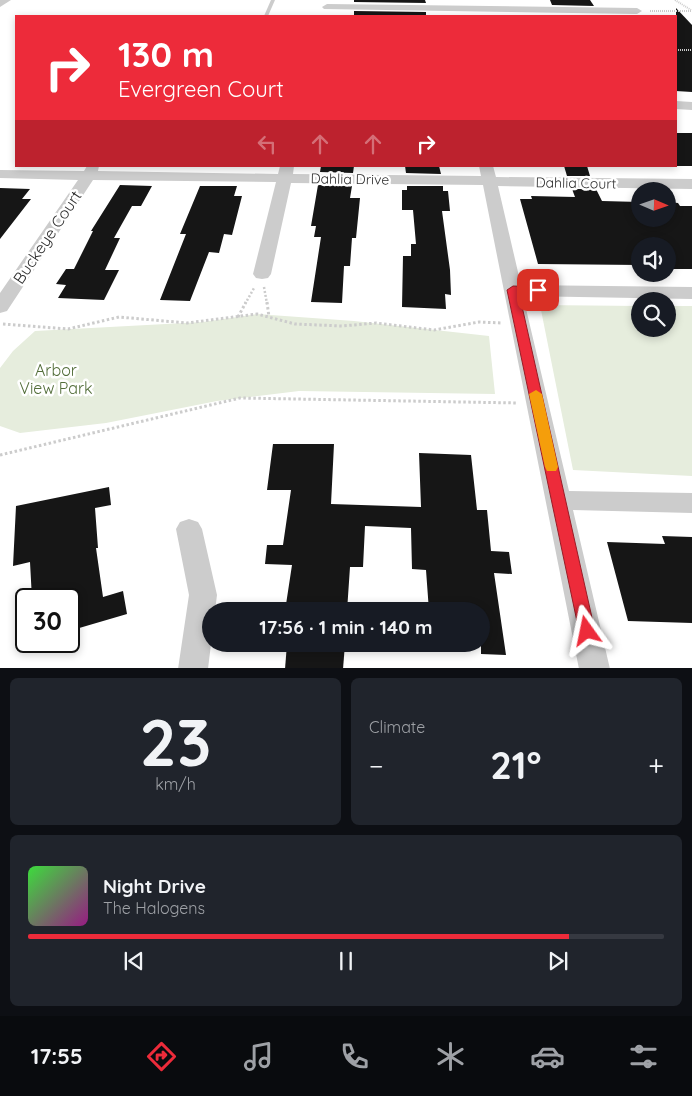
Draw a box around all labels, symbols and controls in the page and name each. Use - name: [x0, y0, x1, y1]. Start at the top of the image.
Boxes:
- text: 130 m: [118, 32, 214, 76]
- icon: right: [35, 35, 100, 100]
- text: Evergreen Court: [118, 75, 284, 103]
- icon: left: [253, 130, 281, 158]
- icon: ahead: [306, 130, 334, 158]
- icon: ahead: [359, 130, 387, 158]
- icon: right: [412, 130, 440, 158]
- street label: Dahlia Drive: [310, 169, 390, 189]
- street label: Dahlia Court: [535, 173, 617, 193]
- north arrow: [631, 182, 676, 228]
- map controls: [631, 182, 676, 337]
- street label: Buckeye Court: [8, 187, 86, 287]
- button: sound: [631, 237, 676, 282]
- pin: [517, 269, 559, 311]
- icon: arrive: [524, 276, 552, 304]
- button: search: [631, 292, 676, 337]
- park label: Arbor View Park: [19, 360, 93, 398]
- speed limit sign: 30: [15, 588, 80, 653]
- position arrow: [560, 604, 612, 656]
- text: 17:56 · 1 min · 140 m: [259, 615, 433, 639]
- text: 23: [140, 701, 211, 782]
- text: Climate: [369, 717, 425, 737]
- text: 21°: [490, 741, 542, 789]
- text: −: [369, 748, 384, 783]
- text: +: [648, 748, 664, 783]
- text: km/h: [155, 774, 196, 794]
- text: Night Drive: [103, 874, 206, 898]
- text: The Halogens: [103, 898, 205, 918]
- icon: previous: [120, 947, 148, 975]
- icon: pause: [332, 947, 360, 975]
- icon: next: [544, 947, 572, 975]
- icon: directions: [144, 1039, 179, 1074]
- icon: music: [241, 1039, 276, 1074]
- icon: phone: [337, 1039, 372, 1074]
- icon: climate: [433, 1039, 468, 1074]
- icon: car: [530, 1039, 565, 1074]
- icon: filters: [626, 1039, 661, 1074]
- text: 17:55: [31, 1042, 83, 1070]

